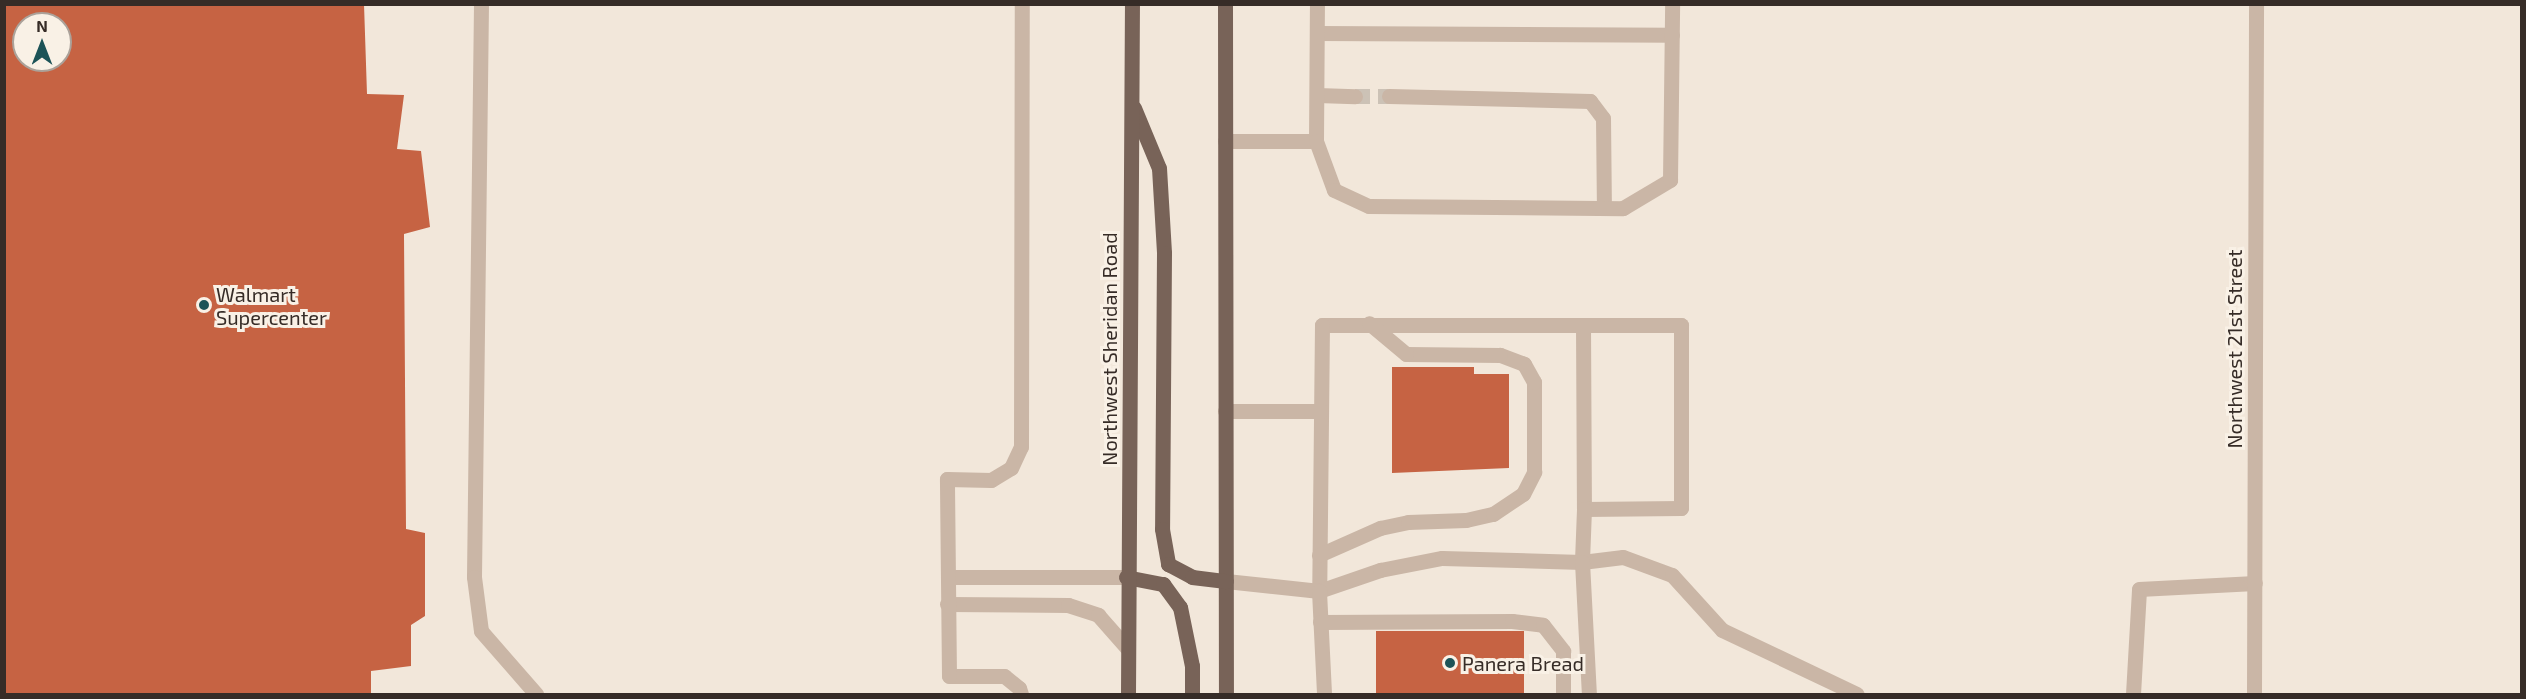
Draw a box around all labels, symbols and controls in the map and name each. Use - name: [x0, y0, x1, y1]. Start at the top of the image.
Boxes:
- north arrow: [12, 12, 72, 72]
- text: N: [36, 16, 48, 35]
- street label: Northwest Sheridan Road: [1097, 232, 1121, 466]
- street label: Northwest 21st Street: [2222, 249, 2246, 449]
- place label: Walmart Supercenter: [216, 282, 327, 329]
- marker: Walmart Supercenter: [197, 298, 211, 312]
- place label: Panera Bread: [1462, 651, 1584, 675]
- marker: Panera Bread: [1443, 656, 1457, 670]

